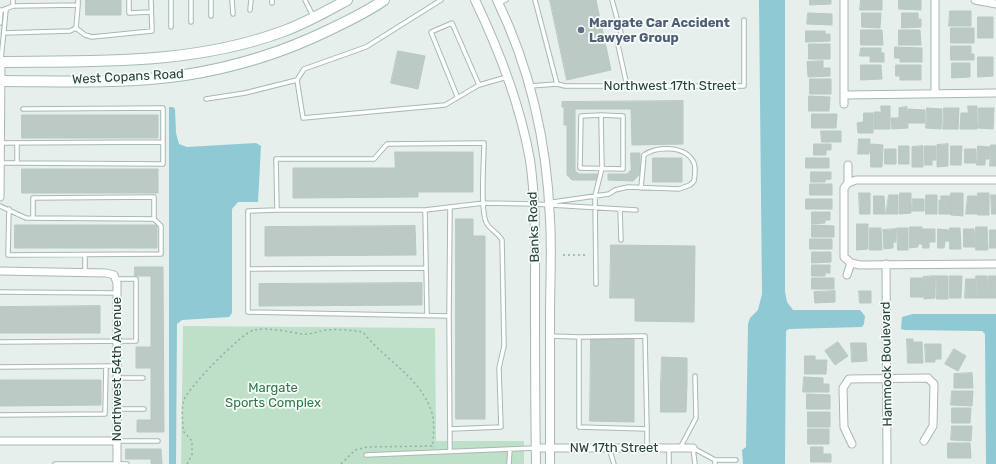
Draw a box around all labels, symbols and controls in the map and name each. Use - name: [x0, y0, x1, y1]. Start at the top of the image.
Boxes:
- place label: Margate Car Accident Lawyer Group: [589, 15, 730, 46]
- marker: Margate Car Accident Lawyer Group: [576, 25, 586, 35]
- street label: West Copans Road: [72, 66, 184, 88]
- street label: Northwest 17th Street: [604, 78, 736, 94]
- street label: Banks Road: [525, 191, 543, 263]
- street label: Northwest 54th Avenue: [109, 297, 125, 441]
- street label: Hammock Boulevard: [878, 301, 896, 427]
- park label: Margate Sports Complex: [225, 380, 321, 411]
- street label: NW 17th Street: [570, 440, 658, 456]

